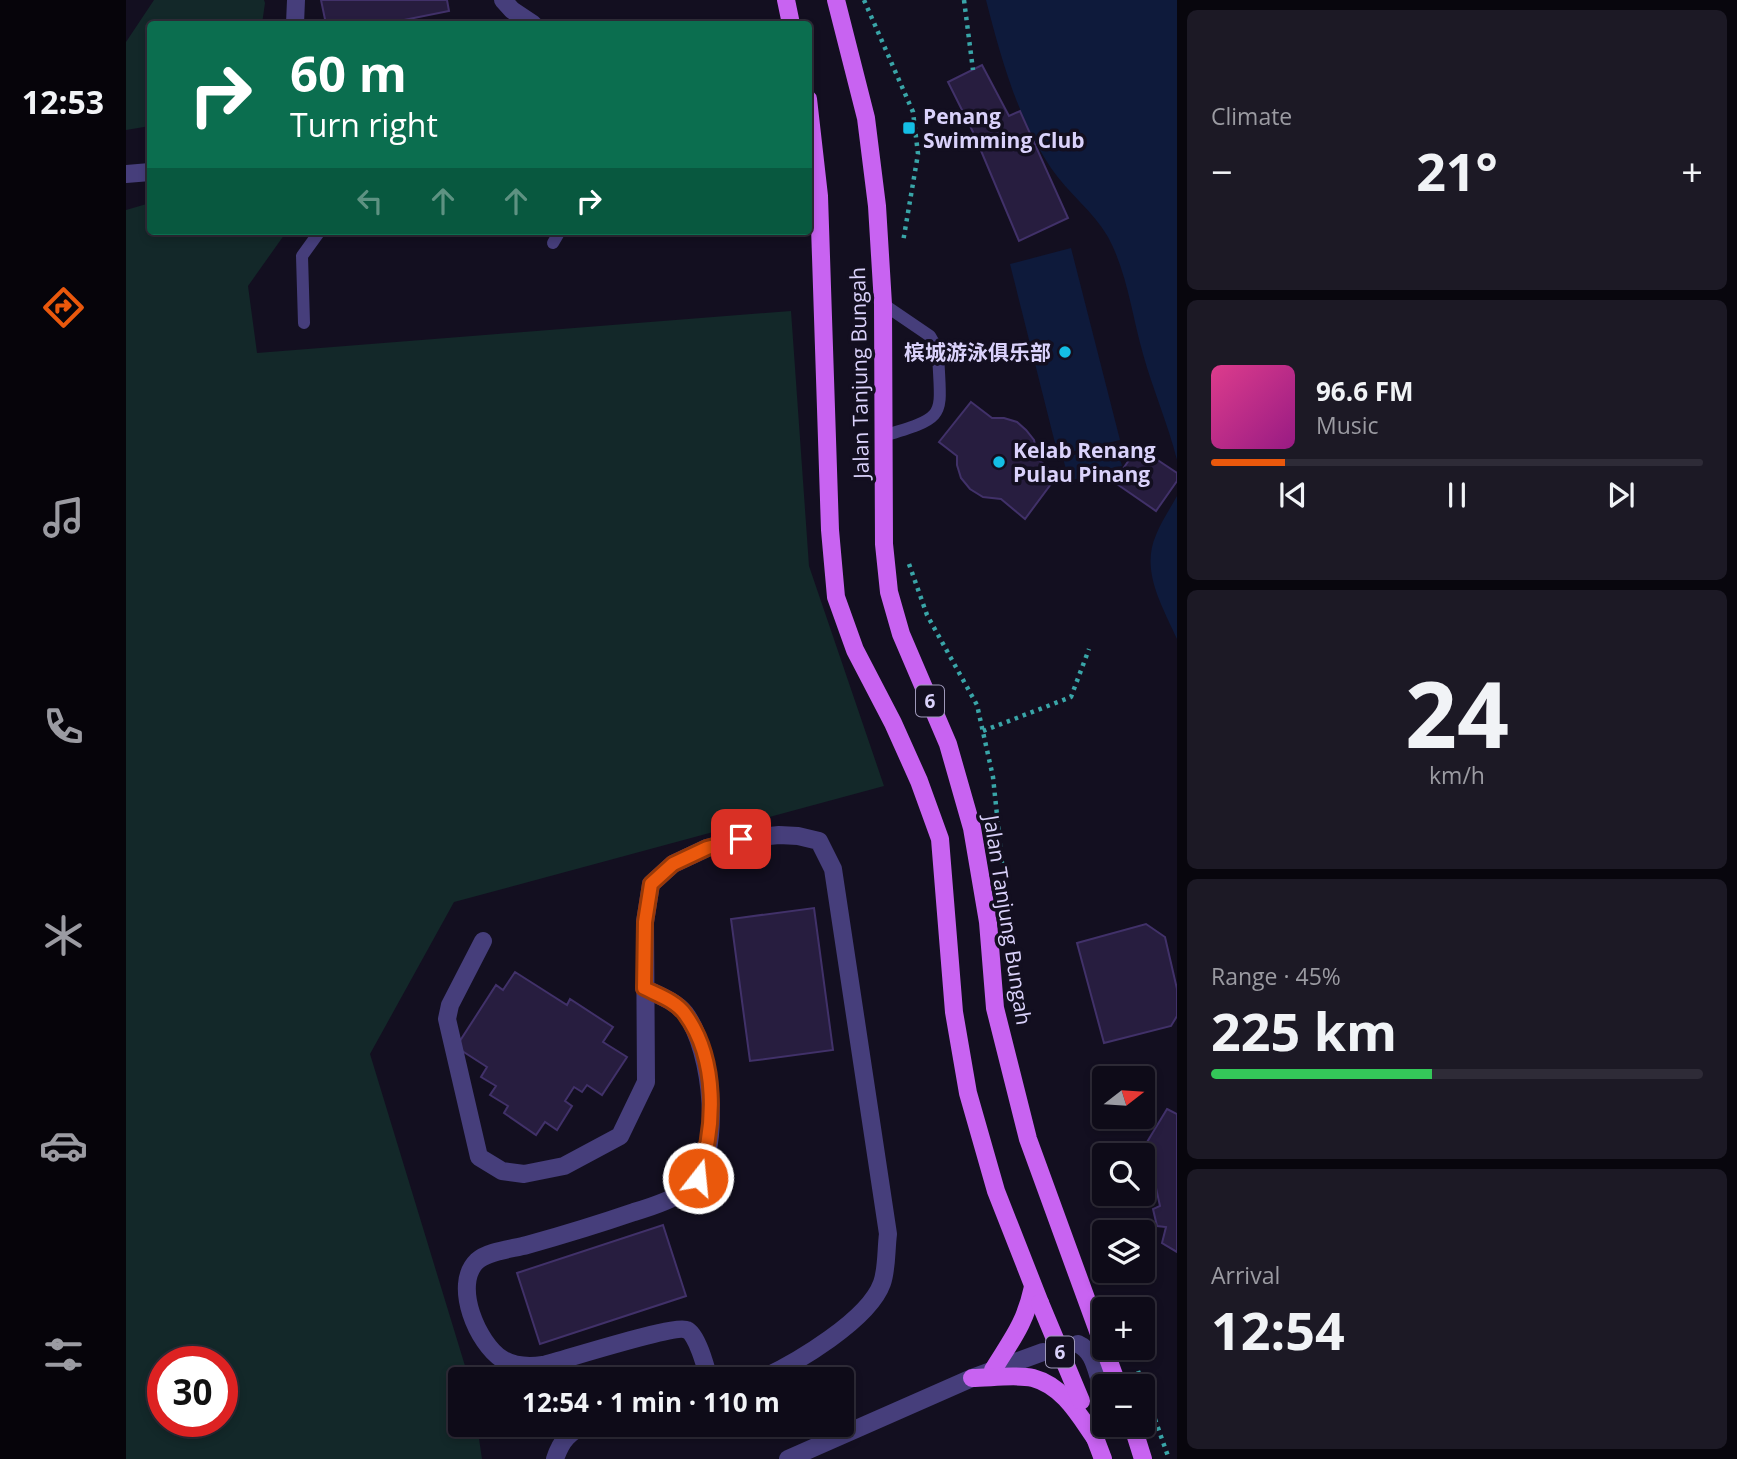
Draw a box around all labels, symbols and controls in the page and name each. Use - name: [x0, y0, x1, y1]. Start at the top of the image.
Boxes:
- text: 60 m: [290, 40, 407, 106]
- icon: right: [175, 49, 266, 140]
- text: 12:53: [22, 80, 104, 123]
- text: Climate: [1211, 100, 1292, 132]
- place label: Penang Swimming Club: [923, 102, 1085, 154]
- text: Turn right: [290, 103, 438, 146]
- marker: Penang Swimming Club: [901, 120, 917, 136]
- text: 21°: [1416, 135, 1498, 206]
- text: −: [1211, 145, 1233, 197]
- text: +: [1681, 145, 1703, 197]
- icon: left: [351, 182, 389, 220]
- icon: ahead: [424, 182, 462, 220]
- icon: ahead: [497, 182, 535, 220]
- icon: right: [570, 182, 608, 220]
- street label: Jalan Tanjung Bungah: [843, 267, 875, 481]
- icon: directions: [39, 283, 88, 332]
- place label: 槟城游泳俱乐部: [904, 338, 1051, 366]
- marker: 槟城游泳俱乐部: [1057, 344, 1073, 360]
- text: 96.6 FM: [1316, 373, 1414, 409]
- text: Music: [1316, 409, 1379, 441]
- place label: Kelab Renang Pulau Pinang: [1013, 436, 1156, 488]
- marker: Kelab Renang Pulau Pinang: [991, 454, 1007, 470]
- icon: previous: [1274, 476, 1312, 514]
- icon: pause: [1438, 476, 1476, 514]
- icon: next: [1602, 476, 1640, 514]
- icon: music: [39, 493, 88, 542]
- text: 24: [1405, 651, 1509, 775]
- road number: 6: [916, 686, 944, 716]
- icon: phone: [39, 702, 88, 751]
- text: km/h: [1429, 759, 1485, 791]
- pin: [711, 809, 771, 869]
- street label: Jalan Tanjung Bungah: [977, 811, 1038, 1027]
- icon: arrive: [722, 820, 760, 858]
- icon: climate: [39, 911, 88, 960]
- text: Range · 45%: [1211, 960, 1341, 992]
- text: 225 km: [1211, 995, 1397, 1066]
- north arrow: [1092, 1066, 1155, 1129]
- map controls: [1092, 1066, 1155, 1437]
- icon: car: [39, 1121, 88, 1170]
- position arrow: [661, 1141, 735, 1215]
- button: search: [1092, 1143, 1155, 1206]
- button: layers: [1092, 1220, 1155, 1283]
- text: Arrival: [1211, 1259, 1280, 1291]
- text: 12:54: [1211, 1294, 1345, 1365]
- button: +: [1092, 1297, 1155, 1360]
- icon: filters: [39, 1330, 88, 1379]
- road number: 6: [1046, 1336, 1074, 1368]
- speed limit sign: 30: [147, 1346, 238, 1437]
- button: −: [1092, 1374, 1155, 1437]
- text: 12:54 · 1 min · 110 m: [522, 1384, 780, 1420]

